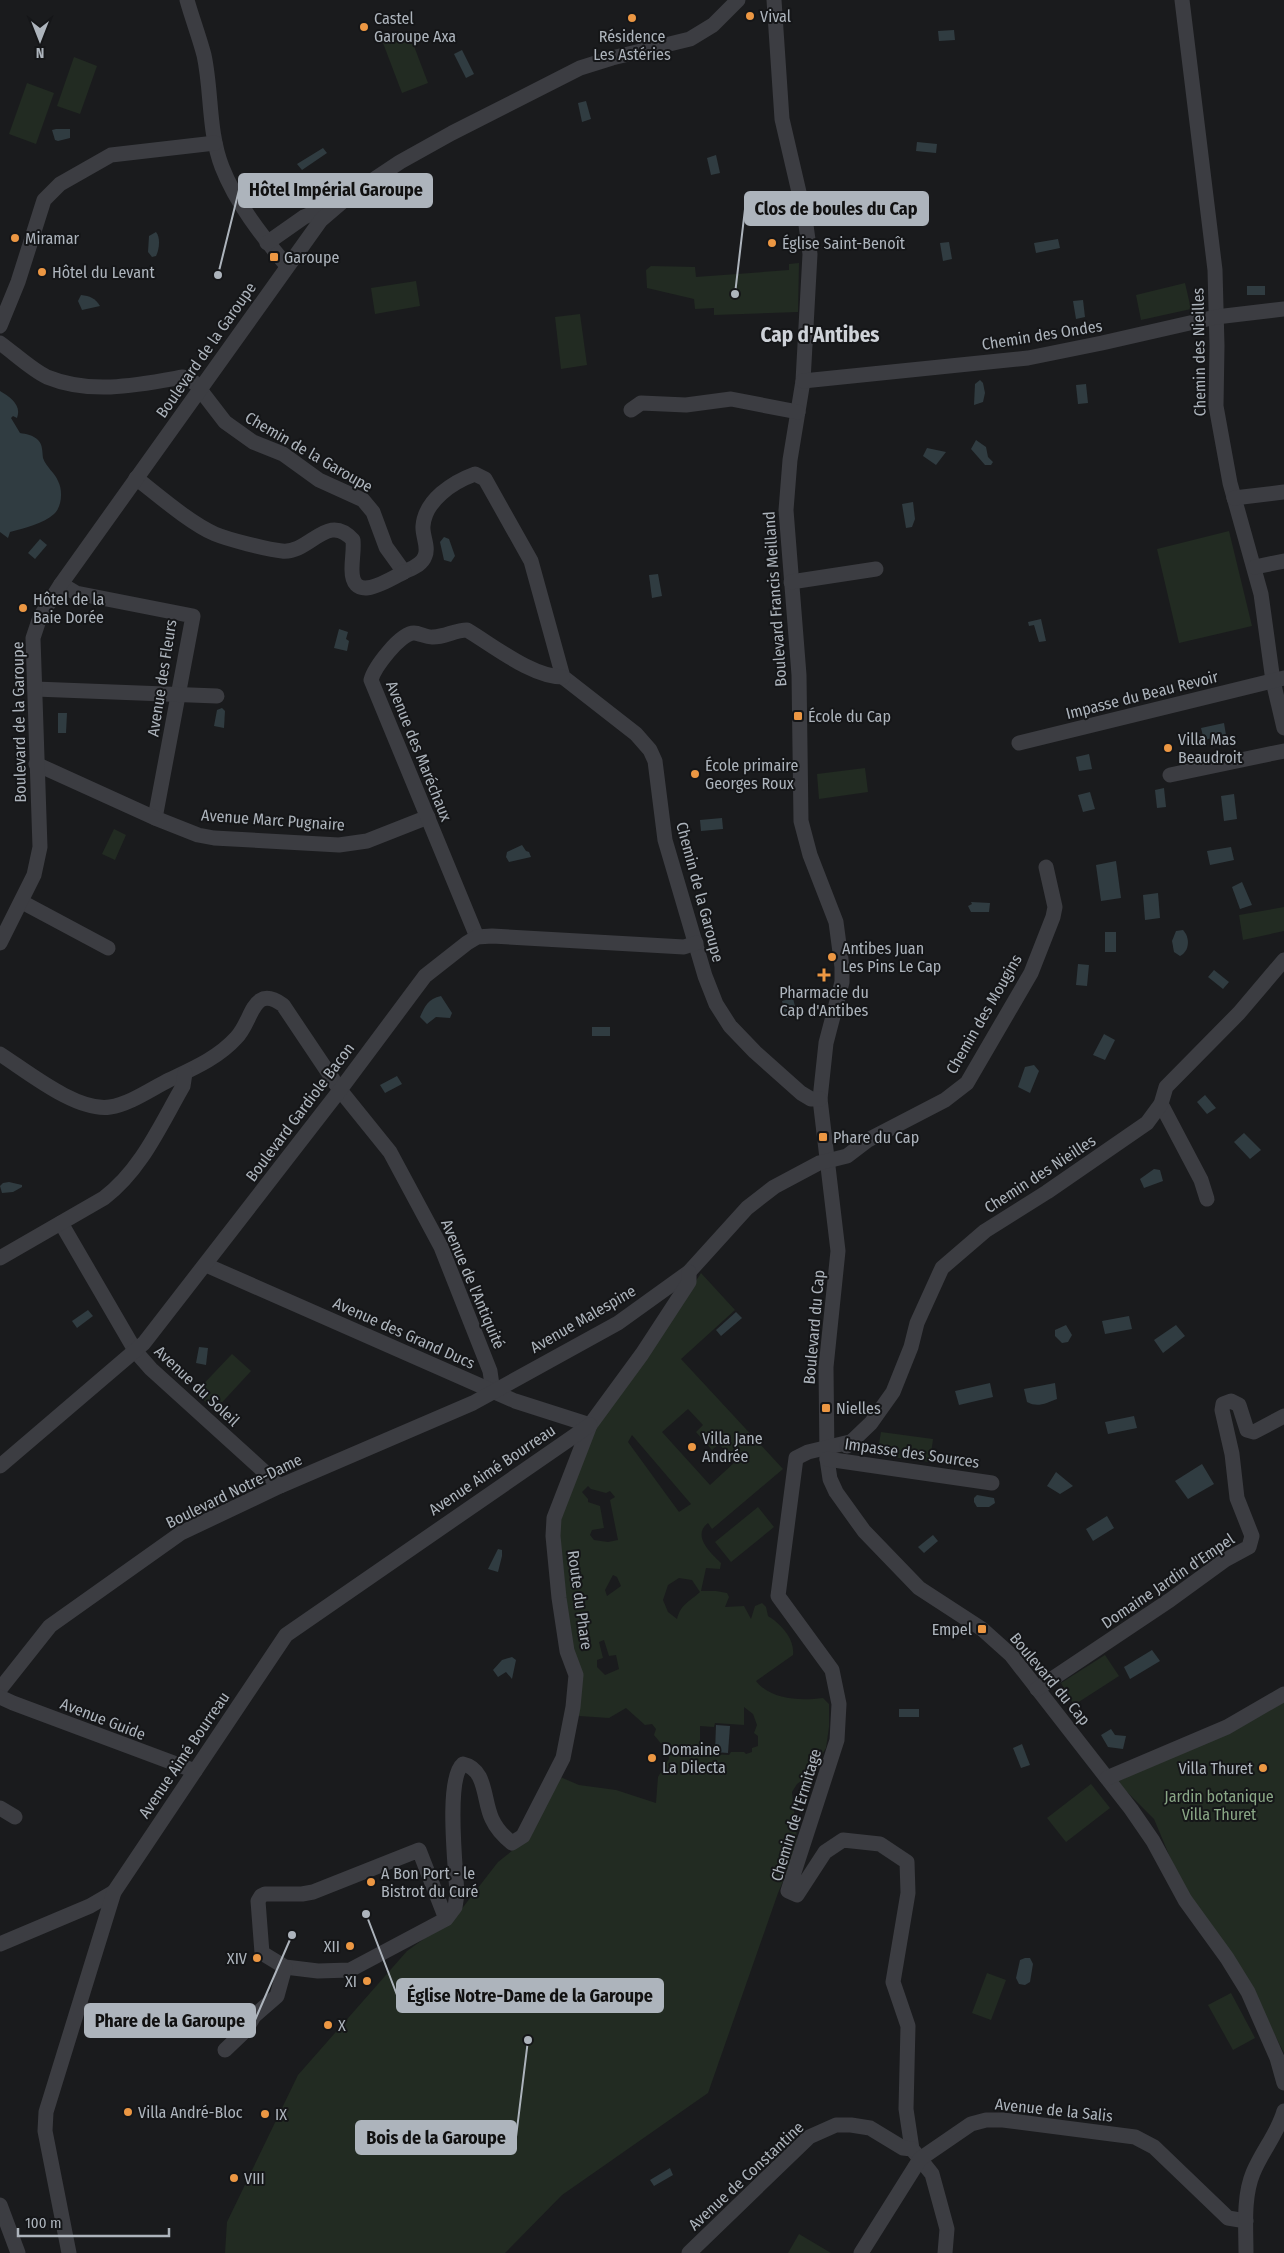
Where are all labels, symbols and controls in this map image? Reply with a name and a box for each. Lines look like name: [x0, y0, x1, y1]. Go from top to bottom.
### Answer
place label: Vival: [760, 7, 791, 26]
place label: Castel Garoupe Axa: [374, 9, 456, 46]
marker: Vival: [744, 10, 756, 22]
marker: Résidence Les Astéries: [626, 12, 638, 24]
north arrow: [15, 15, 65, 65]
marker: Castel Garoupe Axa: [358, 21, 370, 33]
place label: Résidence Les Astéries: [593, 27, 671, 64]
text: N: [36, 44, 44, 61]
callout: Hôtel Impérial Garoupe: [239, 174, 432, 207]
text: Hôtel Impérial Garoupe: [249, 179, 423, 201]
callout: Clos de boules du Cap: [745, 192, 928, 225]
text: Clos de boules du Cap: [754, 198, 918, 220]
place label: Miramar: [25, 229, 79, 248]
marker: Miramar: [9, 232, 21, 244]
place label: Église Saint-Benoît: [782, 234, 906, 253]
marker: Église Saint-Benoît: [766, 237, 778, 249]
place label: Garoupe: [284, 248, 339, 267]
marker: Garoupe: [268, 251, 280, 263]
place label: Hôtel du Levant: [52, 263, 155, 282]
marker: Hôtel du Levant: [36, 266, 48, 278]
street label: Boulevard de la Garoupe: [152, 279, 260, 421]
street label: Chemin des Nieilles: [1188, 287, 1210, 417]
street label: Chemin des Ondes: [980, 316, 1104, 354]
district label: Cap d'Antibes: [760, 322, 880, 348]
street label: Chemin de la Garoupe: [242, 408, 376, 496]
street label: Boulevard Francis Meilland: [759, 511, 791, 687]
place label: Hôtel de la Baie Dorée: [33, 590, 104, 627]
marker: Hôtel de la Baie Dorée: [17, 602, 29, 614]
street label: Avenue des Fleurs: [143, 618, 181, 738]
street label: Boulevard de la Garoupe: [8, 641, 30, 803]
street label: Impasse du Beau Revoir: [1064, 667, 1221, 723]
street label: Avenue des Maréchaux: [382, 678, 456, 824]
place label: École du Cap: [808, 707, 891, 726]
marker: École du Cap: [792, 710, 804, 722]
place label: Villa Mas Beaudroit: [1178, 730, 1243, 767]
marker: Villa Mas Beaudroit: [1162, 742, 1174, 754]
place label: École primaire Georges Roux: [705, 756, 798, 793]
marker: École primaire Georges Roux: [689, 768, 701, 780]
street label: Avenue Marc Pugnaire: [200, 805, 346, 835]
street label: Chemin de la Garoupe: [672, 820, 728, 964]
place label: Antibes Juan Les Pins Le Cap: [842, 939, 941, 976]
marker: Antibes Juan Les Pins Le Cap: [826, 951, 838, 963]
street label: Chemin des Mougins: [942, 951, 1026, 1077]
marker: Pharmacie du Cap d'Antibes: [818, 969, 830, 981]
place label: Pharmacie du Cap d'Antibes: [779, 983, 869, 1020]
street label: Boulevard Gardiole Bacon: [242, 1039, 358, 1185]
place label: Phare du Cap: [833, 1128, 919, 1147]
marker: Phare du Cap: [817, 1131, 829, 1143]
street label: Chemin des Nieilles: [981, 1131, 1099, 1217]
street label: Avenue de l'Antiquité: [437, 1216, 509, 1352]
street label: Boulevard du Cap: [800, 1269, 828, 1385]
street label: Avenue Malespine: [527, 1281, 639, 1357]
street label: Avenue des Grand Ducs: [330, 1293, 478, 1373]
street label: Avenue du Soleil: [151, 1342, 243, 1430]
place label: Nielles: [836, 1399, 881, 1418]
marker: Nielles: [820, 1402, 832, 1414]
street label: Avenue Aimé Bourreau: [425, 1421, 559, 1519]
place label: Villa Jane Andrée: [702, 1429, 763, 1466]
street label: Impasse des Sources: [843, 1434, 981, 1472]
marker: Villa Jane Andrée: [686, 1441, 698, 1453]
street label: Boulevard Notre-Dame: [163, 1450, 305, 1532]
street label: Domaine Jardin d'Empel: [1098, 1529, 1238, 1633]
street label: Route du Phare: [564, 1549, 596, 1651]
place label: Empel: [932, 1620, 972, 1639]
marker: Empel: [976, 1623, 988, 1635]
street label: Boulevard du Cap: [1006, 1629, 1094, 1729]
street label: Avenue Aimé Bourreau: [135, 1688, 233, 1822]
street label: Avenue Guide: [58, 1694, 148, 1744]
place label: Domaine La Dilecta: [662, 1740, 726, 1777]
street label: Chemin de l'Ermitage: [767, 1746, 825, 1884]
marker: Domaine La Dilecta: [646, 1752, 658, 1764]
place label: Villa Thuret: [1178, 1759, 1254, 1778]
marker: Villa Thuret: [1257, 1762, 1269, 1774]
park label: Jardin botanique Villa Thuret: [1164, 1787, 1274, 1824]
place label: A Bon Port - le Bistrot du Curé: [381, 1864, 478, 1901]
marker: A Bon Port - le Bistrot du Curé: [365, 1876, 377, 1888]
place label: XII: [324, 1937, 340, 1956]
marker: XII: [344, 1940, 356, 1952]
place label: XIV: [227, 1949, 248, 1968]
marker: XIV: [251, 1952, 263, 1964]
place label: XI: [345, 1972, 357, 1991]
marker: XI: [361, 1975, 373, 1987]
callout: Église Notre-Dame de la Garoupe: [397, 1979, 663, 2012]
text: Église Notre-Dame de la Garoupe: [407, 1984, 653, 2007]
callout: Phare de la Garoupe: [85, 2004, 255, 2037]
text: Phare de la Garoupe: [95, 2010, 245, 2032]
place label: X: [338, 2016, 346, 2035]
marker: X: [322, 2019, 334, 2031]
street label: Avenue de la Salis: [994, 2094, 1114, 2126]
place label: Villa André-Bloc: [138, 2103, 243, 2122]
place label: IX: [275, 2105, 287, 2124]
marker: Villa André-Bloc: [122, 2106, 134, 2118]
marker: IX: [259, 2108, 271, 2120]
street label: Avenue de Constantine: [684, 2118, 808, 2234]
callout: Bois de la Garoupe: [356, 2121, 516, 2154]
text: Bois de la Garoupe: [366, 2127, 506, 2149]
place label: VIII: [244, 2169, 265, 2188]
marker: VIII: [228, 2172, 240, 2184]
scale bar: [18, 2206, 169, 2238]
text: 100 m: [25, 2214, 62, 2232]

